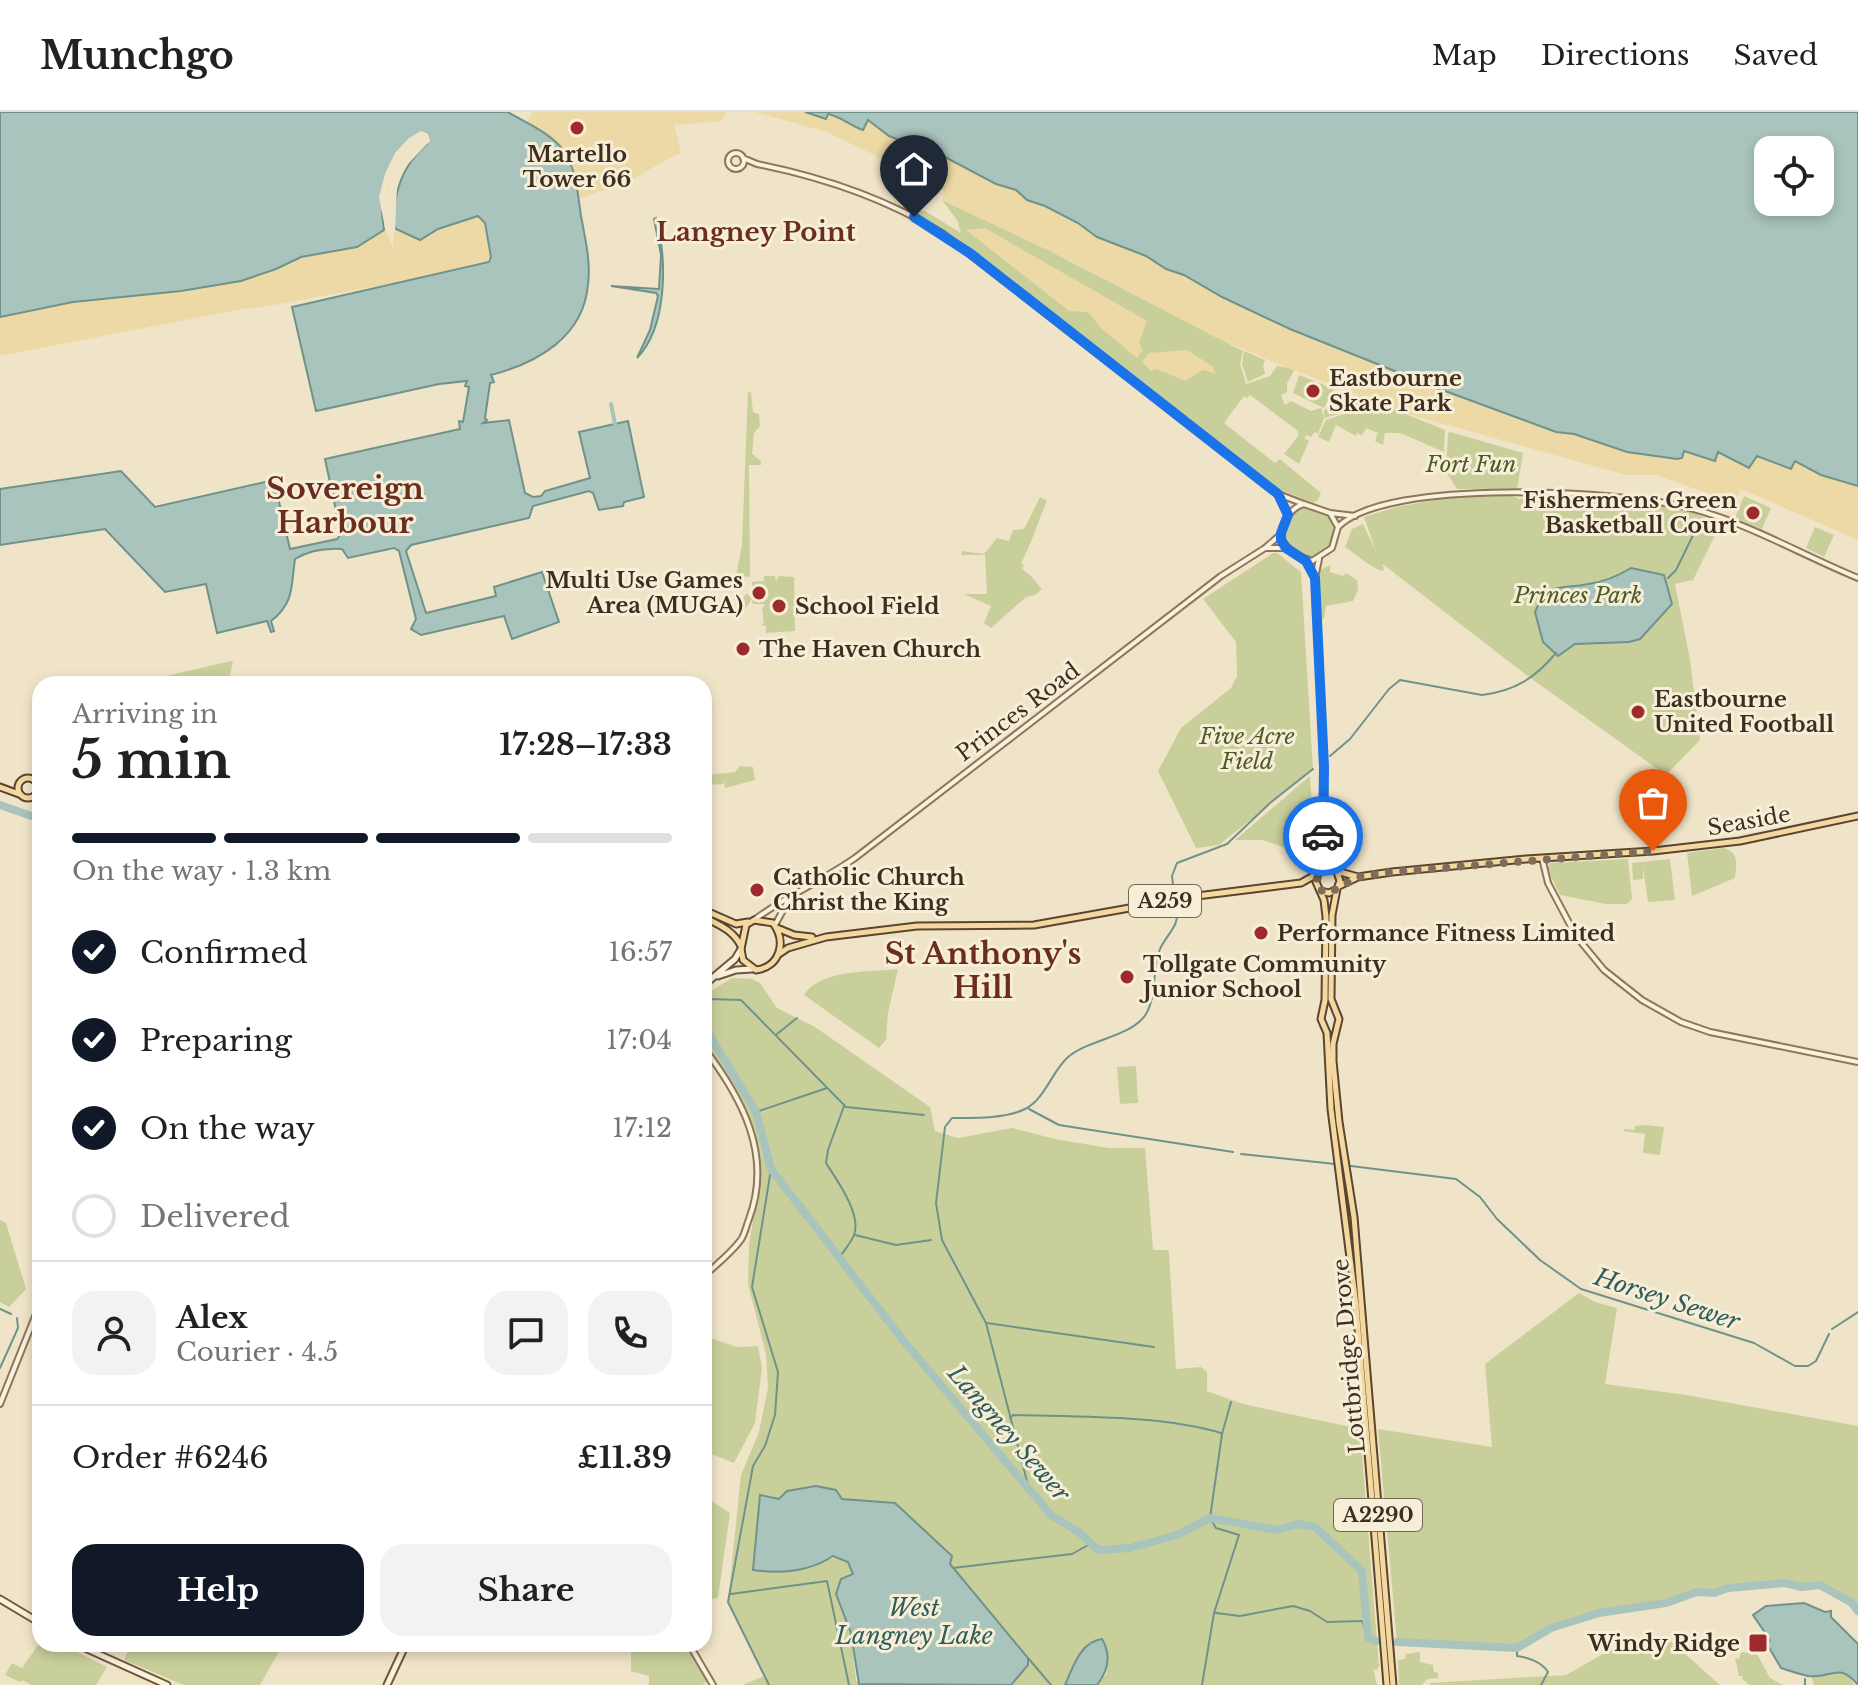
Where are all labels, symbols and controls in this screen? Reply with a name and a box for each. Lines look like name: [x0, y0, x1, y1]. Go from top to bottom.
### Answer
text: Munchgo: [40, 32, 234, 79]
text: Map: [1432, 38, 1497, 73]
text: Directions: [1541, 38, 1690, 73]
text: Saved: [1734, 38, 1818, 73]
marker: Martello Tower 66: [568, 119, 586, 137]
pin: [880, 135, 948, 217]
map controls: [1754, 136, 1834, 216]
button: locate: [1754, 136, 1834, 216]
place label: Martello Tower 66: [523, 141, 631, 193]
icon: home: [892, 147, 936, 191]
district label: Langney Point: [656, 216, 856, 248]
place label: Eastbourne Skate Park: [1329, 365, 1462, 417]
marker: Eastbourne Skate Park: [1304, 382, 1322, 400]
park label: Fort Fun: [1425, 451, 1517, 478]
district label: Sovereign Harbour: [266, 470, 424, 541]
place label: Fishermens Green Basketball Court: [1523, 487, 1738, 539]
marker: Fishermens Green Basketball Court: [1744, 504, 1762, 522]
place label: Multi Use Games Area (MUGA): [546, 567, 743, 619]
park label: Princes Park: [1513, 582, 1642, 609]
marker: Multi Use Games Area (MUGA): [750, 584, 768, 602]
place label: School Field: [795, 593, 939, 620]
marker: School Field: [770, 597, 788, 615]
place label: The Haven Church: [759, 636, 981, 663]
marker: The Haven Church: [734, 640, 752, 658]
street label: Princes Road: [951, 657, 1085, 767]
place label: Eastbourne United Football: [1654, 686, 1834, 738]
text: Arriving in: [72, 698, 218, 730]
marker: Eastbourne United Football: [1629, 703, 1647, 721]
park label: Five Acre Field: [1199, 723, 1294, 775]
text: 17:28–17:33: [499, 726, 672, 763]
text: 5 min: [72, 728, 231, 792]
pin: [1619, 769, 1687, 851]
icon: bag: [1631, 781, 1675, 825]
courier: [1283, 796, 1363, 876]
street label: Seaside: [1705, 800, 1793, 842]
icon: car: [1301, 814, 1345, 858]
text: On the way · 1.3 km: [72, 855, 331, 887]
place label: Catholic Church Christ the King: [773, 864, 965, 916]
marker: Catholic Church Christ the King: [748, 881, 766, 899]
road number: A259: [1129, 885, 1201, 917]
place label: Performance Fitness Limited: [1277, 920, 1615, 947]
marker: Performance Fitness Limited: [1252, 924, 1270, 942]
icon: check: [72, 930, 116, 974]
text: Confirmed: [140, 934, 308, 971]
district label: St Anthony's Hill: [884, 935, 1082, 1006]
text: 16:57: [608, 936, 672, 968]
place label: Tollgate Community Junior School: [1139, 951, 1387, 1003]
marker: Tollgate Community Junior School: [1118, 968, 1136, 986]
icon: check: [72, 1018, 116, 1062]
text: Preparing: [140, 1022, 292, 1059]
text: 17:04: [606, 1024, 672, 1056]
icon: check: [72, 1106, 116, 1150]
text: On the way: [140, 1110, 315, 1147]
text: 17:12: [612, 1112, 672, 1144]
text: Delivered: [140, 1198, 290, 1235]
street label: Lottbridge Drove: [1327, 1257, 1371, 1455]
water label: Horsey Sewer: [1590, 1262, 1744, 1336]
button: person: [72, 1291, 156, 1375]
button: chat: [484, 1291, 568, 1375]
button: phone: [588, 1291, 672, 1375]
text: Alex: [176, 1299, 248, 1336]
text: Courier · 4.5: [176, 1336, 338, 1368]
water label: Langney Sewer: [941, 1358, 1077, 1508]
text: Order #6246: [72, 1439, 269, 1476]
text: £11.39: [577, 1439, 672, 1476]
road number: A2290: [1334, 1499, 1422, 1531]
button: Help: [72, 1544, 364, 1636]
button: Share: [380, 1544, 672, 1636]
water label: West Langney Lake: [834, 1593, 993, 1650]
place label: Windy Ridge: [1587, 1630, 1740, 1657]
marker: Windy Ridge: [1747, 1632, 1769, 1654]

